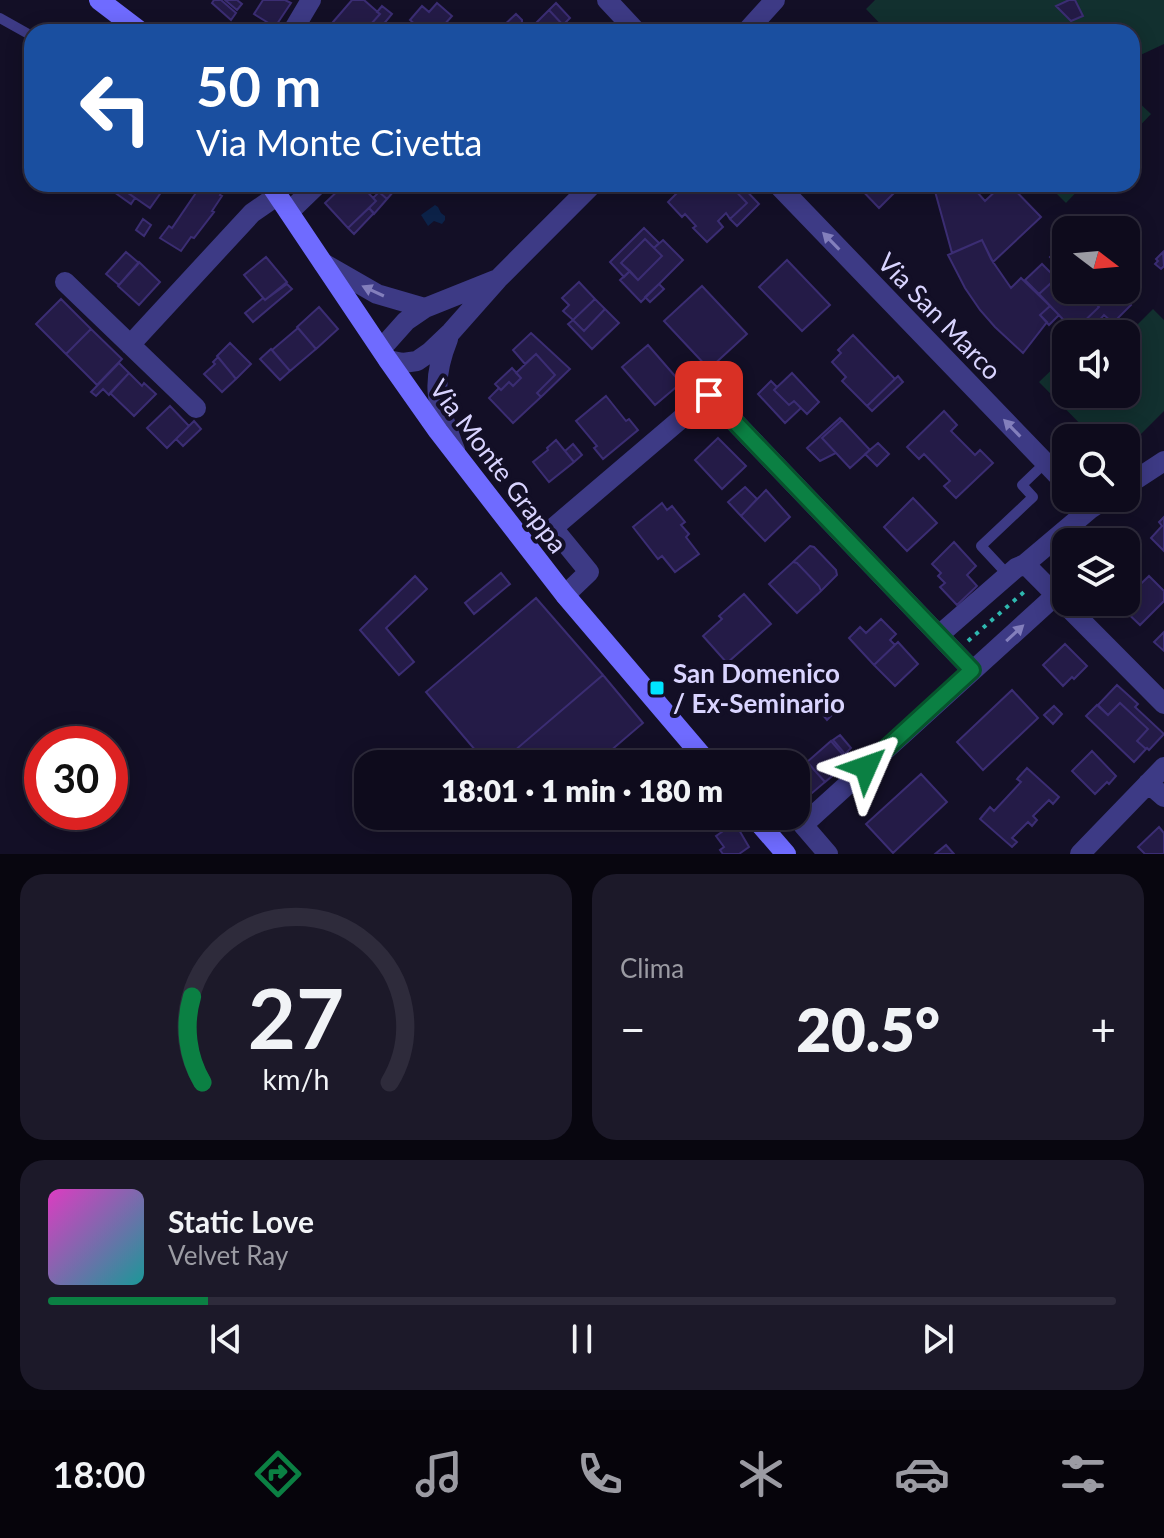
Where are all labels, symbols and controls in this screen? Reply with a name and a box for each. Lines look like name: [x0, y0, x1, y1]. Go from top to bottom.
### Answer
text: 50 m: [196, 52, 321, 119]
icon: left: [64, 56, 168, 160]
text: Via Monte Civetta: [196, 120, 482, 164]
north arrow: [1052, 216, 1140, 304]
map controls: [1052, 216, 1140, 616]
one-way arrow: [822, 232, 841, 251]
street label: Via San Marco: [872, 246, 1008, 386]
one-way arrow: [361, 284, 385, 298]
button: sound: [1052, 320, 1140, 408]
pin: [675, 361, 743, 429]
street label: Via Monte Grappa: [423, 373, 575, 559]
icon: arrive: [687, 373, 731, 417]
one-way arrow: [1003, 419, 1022, 438]
button: search: [1052, 424, 1140, 512]
button: layers: [1052, 528, 1140, 616]
one-way arrow: [1005, 625, 1024, 643]
place label: San Domenico / Ex-Seminario: [673, 657, 845, 719]
marker: San Domenico / Ex-Seminario: [648, 679, 666, 697]
position arrow: [824, 725, 908, 809]
speed limit sign: 30: [24, 726, 128, 830]
text: 18:01 · 1 min · 180 m: [441, 772, 723, 808]
text: Clima: [620, 952, 684, 984]
text: 27: [248, 967, 344, 1067]
text: 20.5°: [796, 993, 940, 1065]
text: −: [620, 1003, 646, 1055]
text: +: [1090, 1003, 1116, 1055]
text: km/h: [263, 1062, 329, 1096]
text: Static Love: [168, 1203, 314, 1239]
text: Velvet Ray: [168, 1239, 288, 1271]
icon: previous: [204, 1317, 248, 1361]
icon: pause: [560, 1317, 604, 1361]
icon: next: [916, 1317, 960, 1361]
icon: directions: [250, 1446, 306, 1502]
icon: music: [411, 1446, 467, 1502]
icon: phone: [572, 1446, 628, 1502]
icon: climate: [733, 1446, 789, 1502]
icon: car: [894, 1446, 950, 1502]
icon: filters: [1055, 1446, 1111, 1502]
text: 18:00: [53, 1452, 145, 1496]

